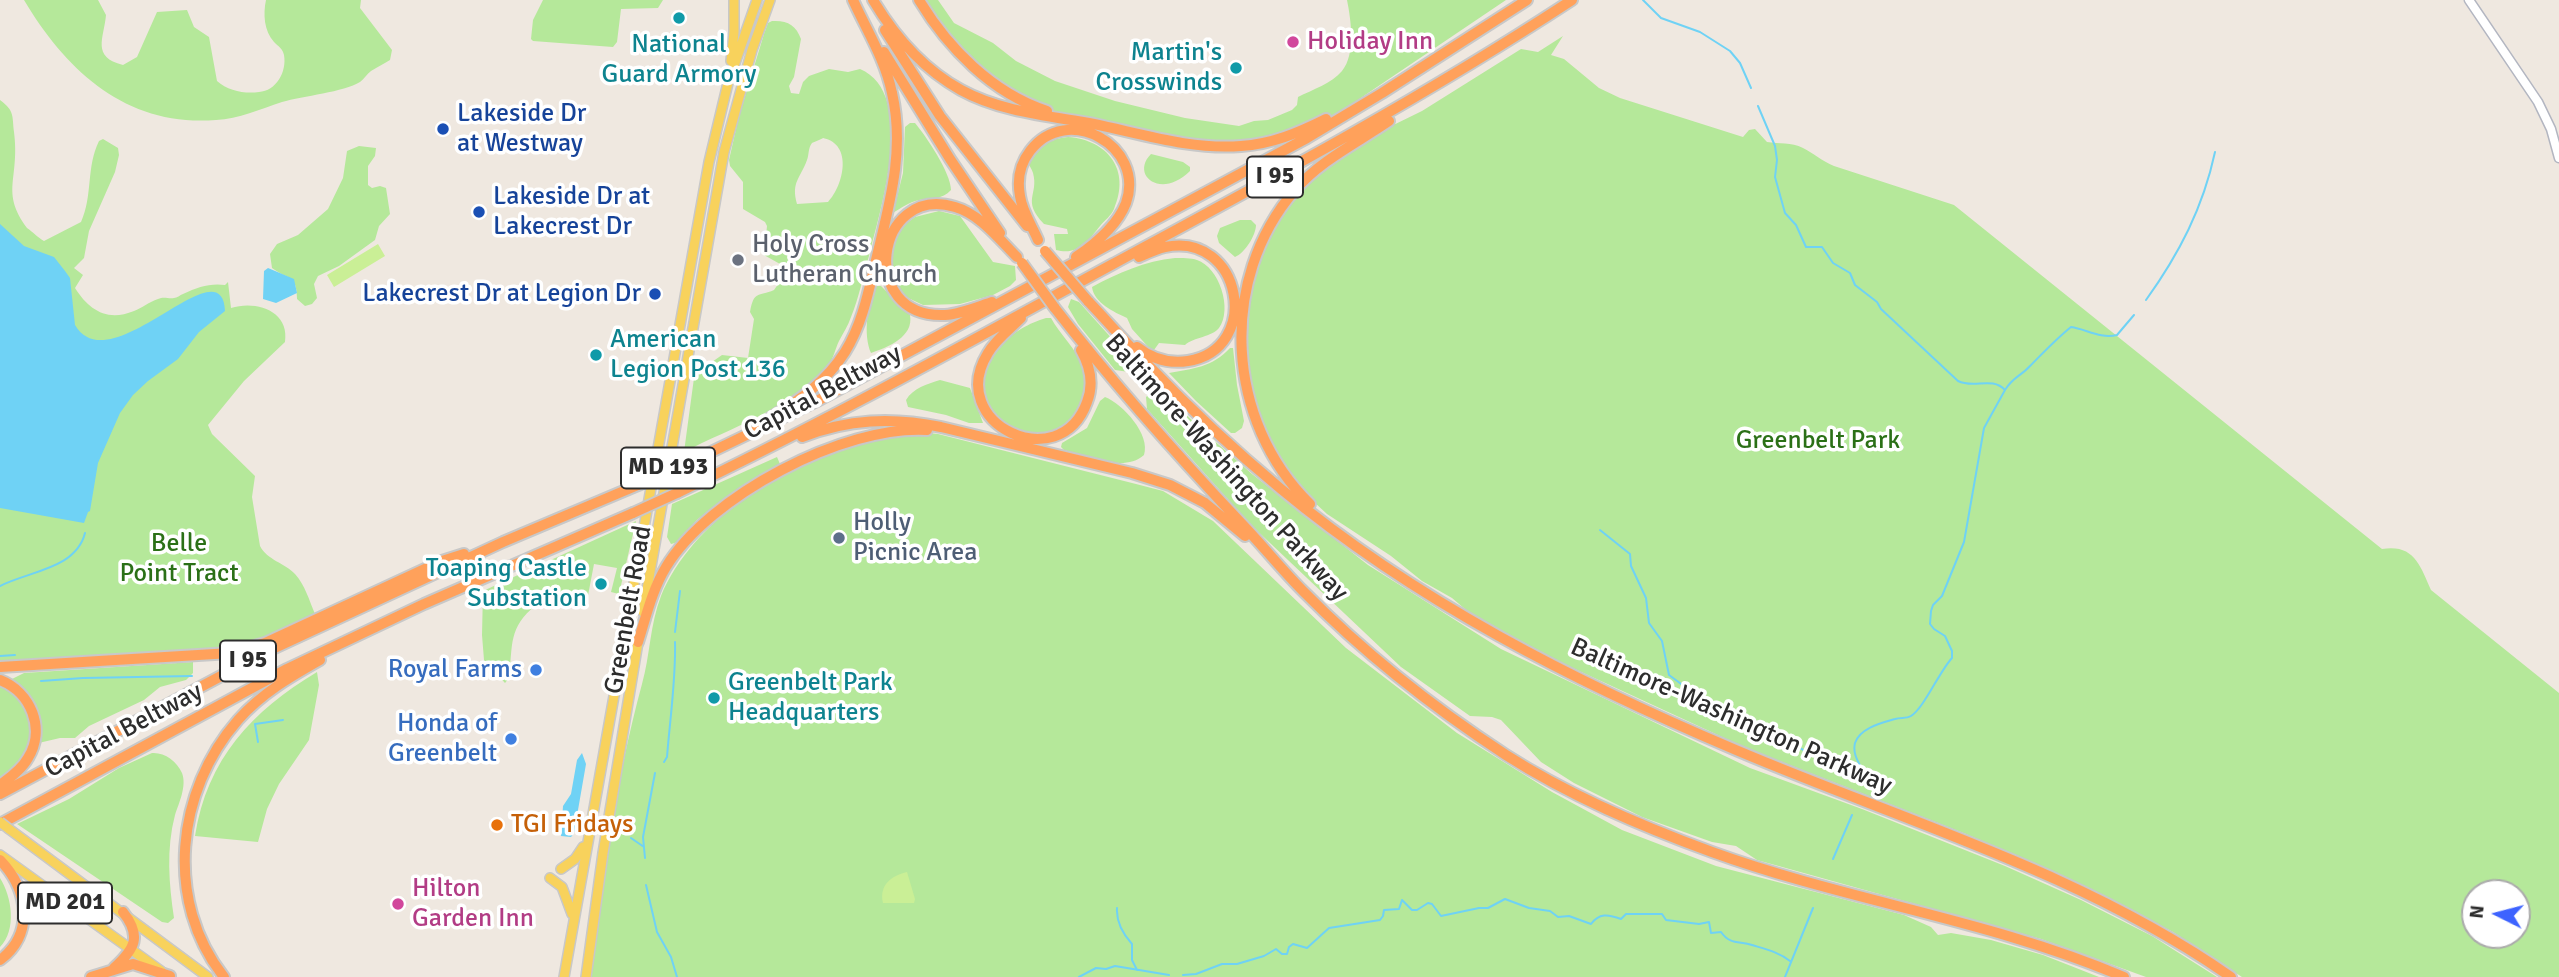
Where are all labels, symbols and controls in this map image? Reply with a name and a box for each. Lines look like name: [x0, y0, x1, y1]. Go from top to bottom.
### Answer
marker: National Guard Armory: [671, 10, 687, 26]
place label: Holiday Inn: [1307, 26, 1433, 58]
place label: National Guard Armory: [601, 29, 757, 90]
marker: Holiday Inn: [1285, 34, 1301, 50]
place label: Martin's Crosswinds: [1095, 37, 1222, 98]
marker: Martin's Crosswinds: [1228, 60, 1244, 76]
place label: Lakeside Dr at Westway: [457, 98, 586, 160]
marker: Lakeside Dr at Westway: [435, 121, 451, 137]
road number: I 95: [1247, 156, 1303, 197]
place label: Lakeside Dr at Lakecrest Dr: [493, 181, 650, 242]
marker: Lakeside Dr at Lakecrest Dr: [471, 204, 487, 220]
place label: Holy Cross Lutheran Church: [752, 229, 937, 290]
marker: Holy Cross Lutheran Church: [730, 252, 746, 268]
place label: Lakecrest Dr at Legion Dr: [362, 278, 641, 310]
marker: Lakecrest Dr at Legion Dr: [647, 286, 663, 302]
place label: American Legion Post 136: [610, 324, 786, 386]
street label: Baltimore-Washington Parkway: [1098, 328, 1354, 608]
street label: Capital Beltway: [739, 338, 907, 448]
marker: American Legion Post 136: [588, 347, 604, 363]
park label: Greenbelt Park: [1736, 425, 1900, 457]
road number: MD 193: [621, 448, 715, 489]
place label: Holly Picnic Area: [853, 507, 977, 568]
street label: Greenbelt Road: [599, 523, 659, 697]
park label: Belle Point Tract: [120, 528, 238, 590]
marker: Holly Picnic Area: [831, 530, 847, 546]
place label: Toaping Castle Substation: [426, 553, 587, 614]
marker: Toaping Castle Substation: [593, 576, 609, 592]
street label: Baltimore-Washington Parkway: [1565, 632, 1897, 802]
road number: I 95: [220, 640, 276, 682]
place label: Royal Farms: [388, 654, 522, 686]
marker: Royal Farms: [528, 662, 544, 678]
place label: Greenbelt Park Headquarters: [728, 667, 893, 728]
street label: Capital Beltway: [40, 676, 208, 786]
marker: Greenbelt Park Headquarters: [706, 690, 722, 706]
place label: Honda of Greenbelt: [388, 708, 497, 770]
marker: Honda of Greenbelt: [503, 731, 519, 747]
place label: TGI Fridays: [511, 809, 633, 841]
marker: TGI Fridays: [489, 817, 505, 833]
place label: Hilton Garden Inn: [412, 873, 534, 934]
north arrow: [2461, 879, 2531, 949]
road number: MD 201: [18, 882, 112, 923]
marker: Hilton Garden Inn: [390, 896, 406, 912]
text: N: [2464, 904, 2490, 920]

